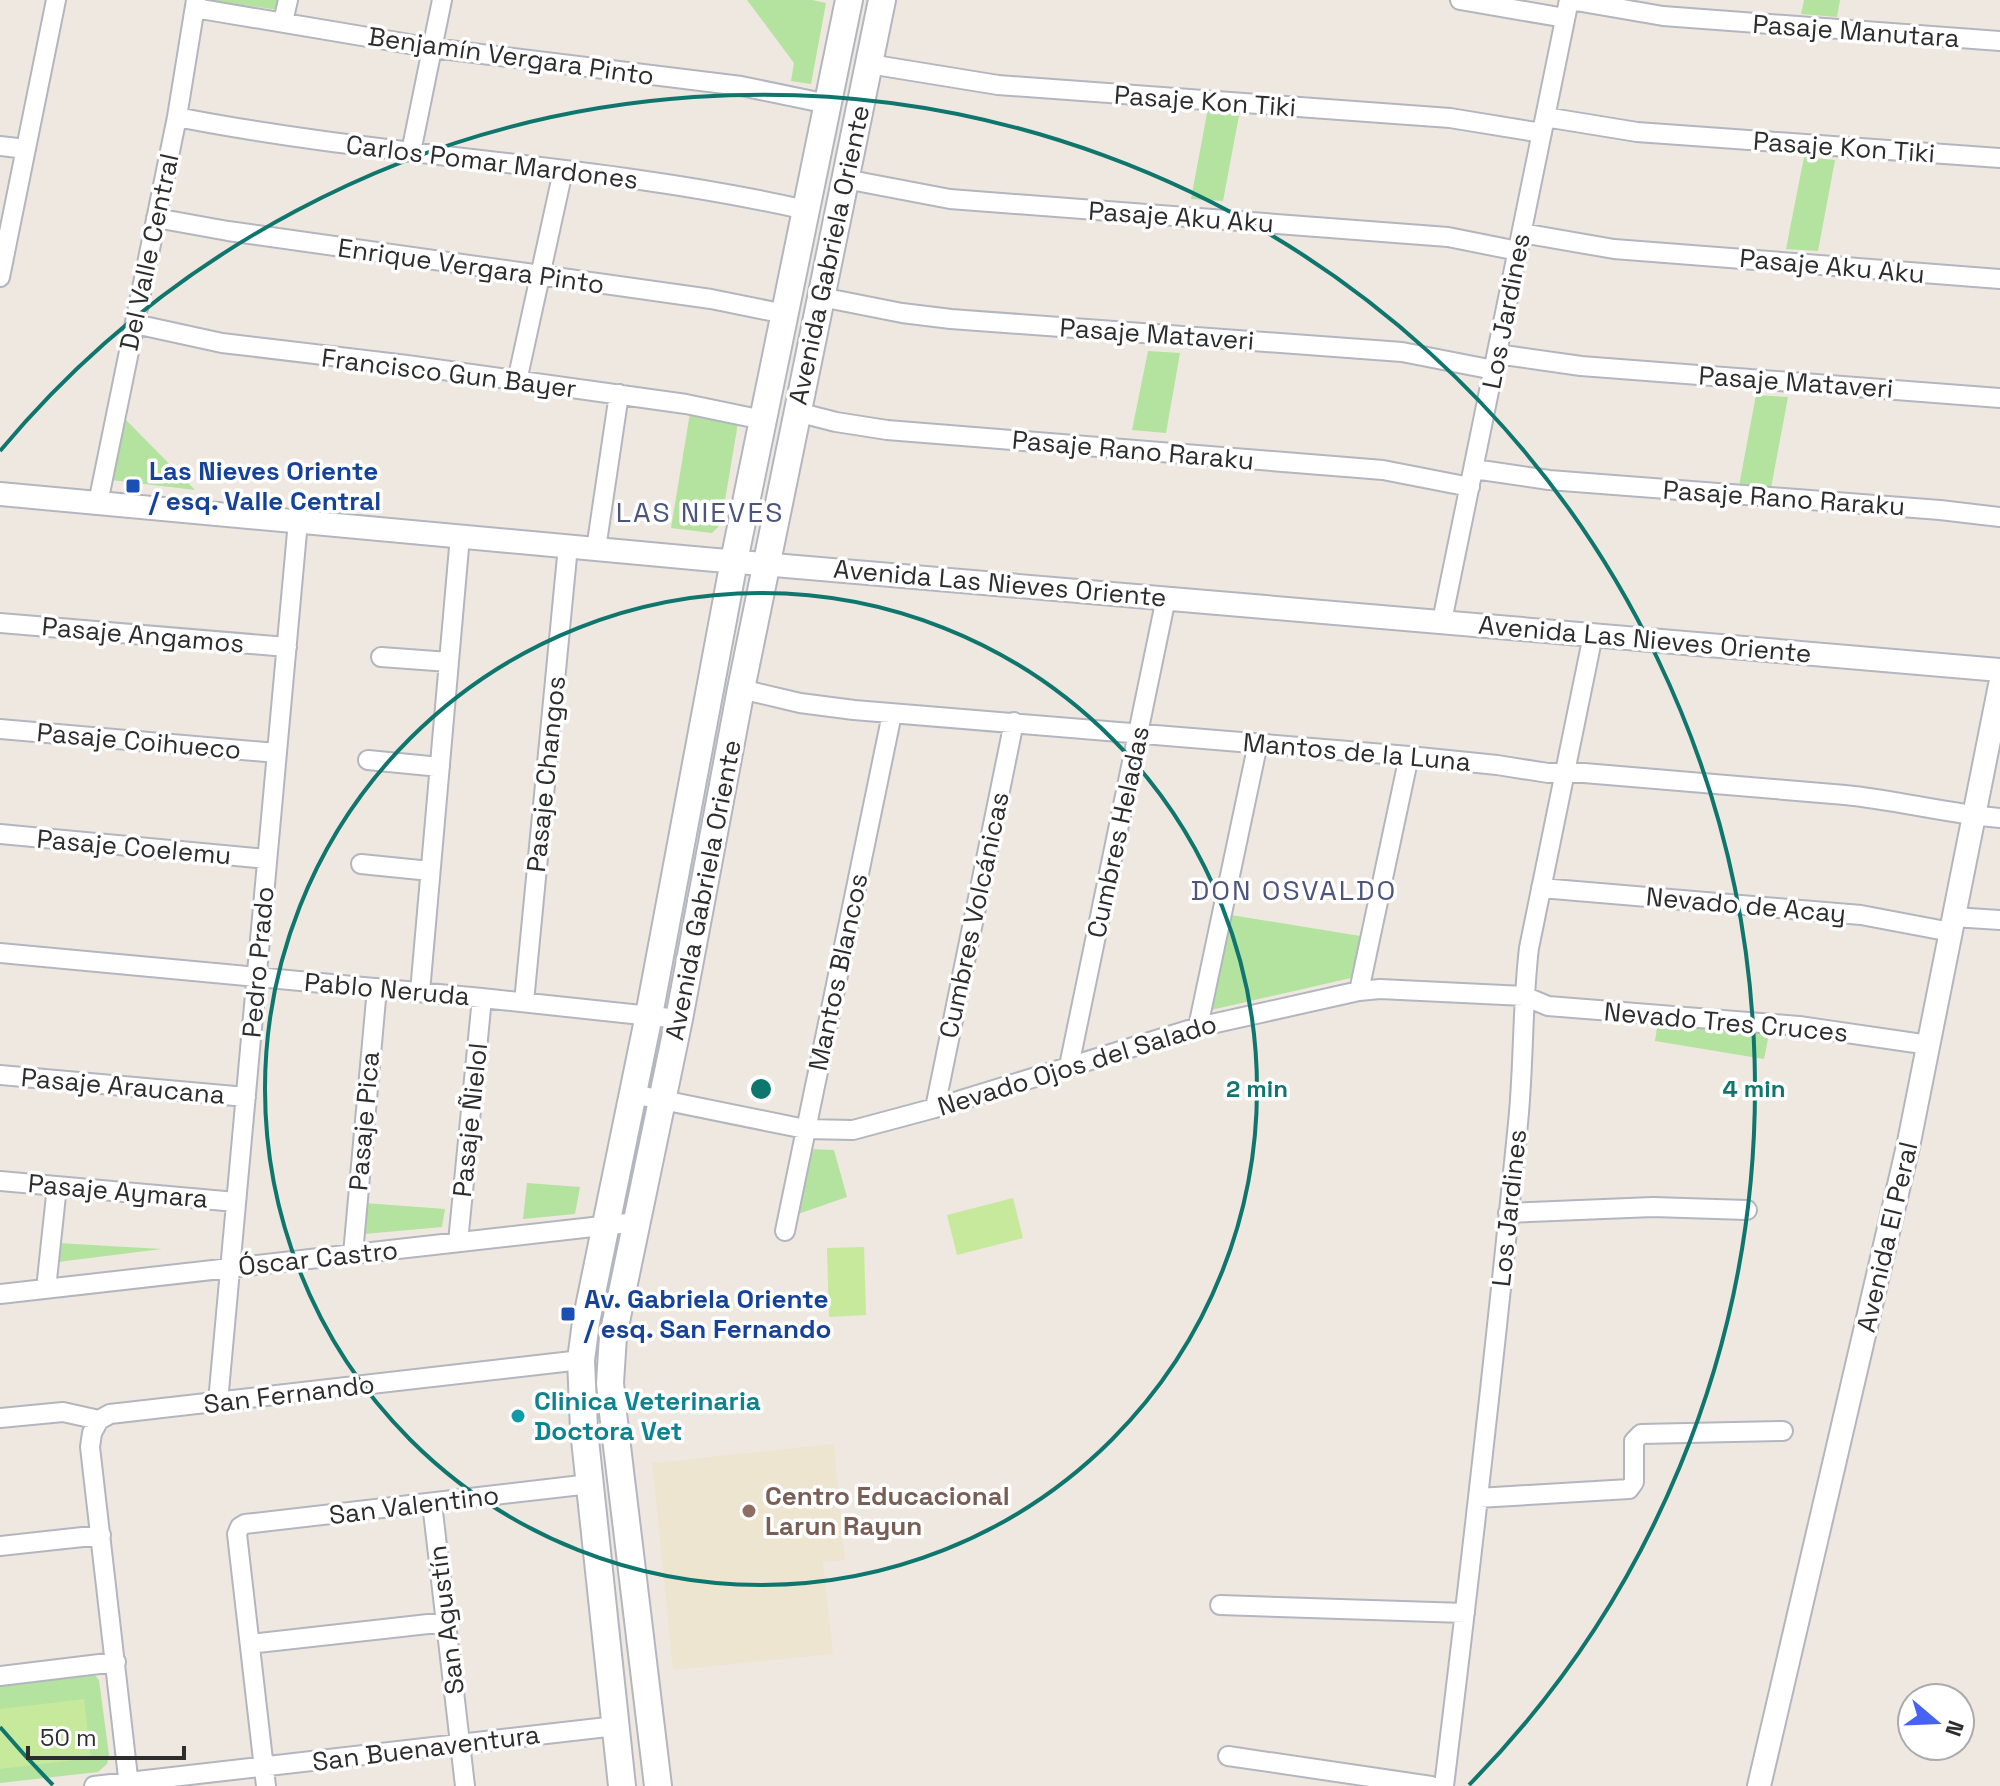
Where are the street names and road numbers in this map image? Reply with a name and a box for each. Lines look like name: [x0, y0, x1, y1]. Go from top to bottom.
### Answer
street label: Pasaje Manutara: [1751, 7, 1961, 55]
street label: Benjamín Vergara Pinto: [366, 19, 656, 93]
street label: Pasaje Kon Tiki: [1113, 78, 1297, 124]
street label: Avenida Gabriela Oriente: [781, 102, 877, 408]
street label: Pasaje Kon Tiki: [1752, 124, 1936, 170]
street label: Carlos Pomar Mardones: [344, 127, 640, 197]
street label: Del Valle Central: [112, 150, 186, 354]
street label: Pasaje Aku Aku: [1087, 194, 1275, 240]
street label: Enrique Vergara Pinto: [336, 230, 606, 302]
street label: Los Jardines: [1474, 230, 1538, 392]
street label: Pasaje Aku Aku: [1738, 241, 1926, 291]
street label: Pasaje Mataveri: [1059, 310, 1255, 358]
street label: Francisco Gun Bayer: [319, 340, 579, 406]
street label: Pasaje Mataveri: [1698, 358, 1894, 406]
street label: Pasaje Rano Raraku: [1011, 422, 1255, 478]
street label: Pasaje Rano Raraku: [1662, 473, 1906, 523]
street label: Avenida Las Nieves Oriente: [832, 552, 1168, 614]
street label: Avenida Las Nieves Oriente: [1477, 608, 1813, 670]
street label: Pasaje Angamos: [40, 609, 246, 661]
street label: Pasaje Changos: [519, 674, 573, 874]
street label: Pasaje Coihueco: [35, 715, 243, 767]
street label: Cumbres Heladas: [1079, 723, 1157, 941]
street label: Mantos de la Luna: [1242, 725, 1472, 779]
street label: Avenida Gabriela Oriente: [657, 737, 749, 1043]
street label: Cumbres Volcánicas: [931, 789, 1017, 1041]
street label: Pasaje Coelemu: [35, 822, 233, 872]
street label: Mantos Blancos: [801, 870, 875, 1074]
street label: Nevado de Acay: [1645, 879, 1847, 931]
street label: Pedro Prado: [234, 885, 282, 1039]
street label: Pablo Neruda: [303, 965, 471, 1013]
street label: Nevado Tres Cruces: [1603, 994, 1849, 1050]
street label: Nevado Ojos del Salado: [933, 1006, 1221, 1124]
street label: Pasaje Ñielol: [445, 1041, 495, 1199]
street label: Pasaje Pica: [341, 1050, 387, 1192]
street label: Pasaje Araucana: [20, 1060, 226, 1112]
street label: Los Jardines: [1484, 1128, 1534, 1288]
street label: Avenida El Peral: [1849, 1138, 1925, 1336]
street label: Pasaje Aymara: [26, 1166, 210, 1216]
street label: Óscar Castro: [236, 1233, 400, 1283]
street label: San Fernando: [201, 1367, 377, 1421]
street label: San Valentino: [327, 1478, 501, 1532]
street label: San Agustín: [420, 1544, 472, 1696]
street label: San Buenaventura: [310, 1717, 542, 1779]

